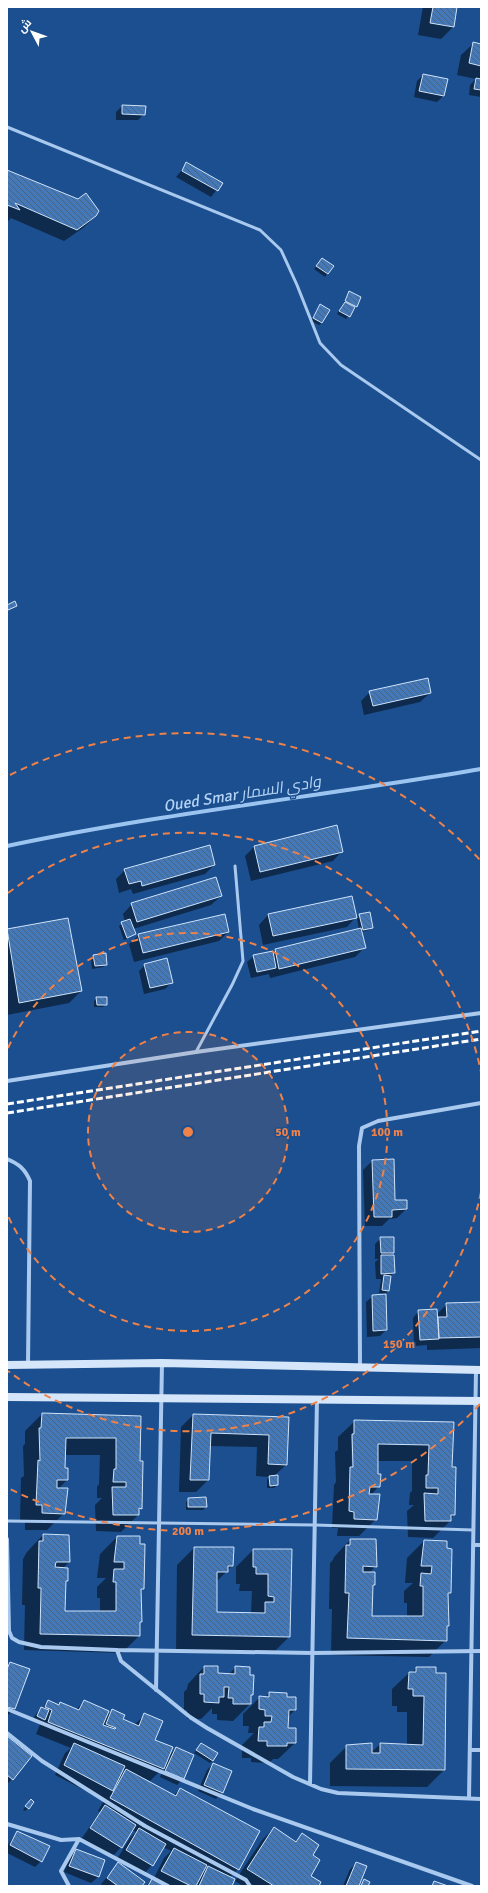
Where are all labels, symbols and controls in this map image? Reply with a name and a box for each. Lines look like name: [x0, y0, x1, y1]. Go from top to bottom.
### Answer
north arrow: [12, 12, 52, 52]
text: ش: [15, 16, 34, 35]
water label: Oued Smar وادي السمار: [162, 771, 324, 818]
centre of rings: [181, 1125, 195, 1139]
text: 50 m: [275, 1125, 301, 1140]
text: 100 m: [371, 1125, 403, 1140]
text: 150 m: [383, 1337, 415, 1352]
text: 200 m: [172, 1524, 204, 1539]

